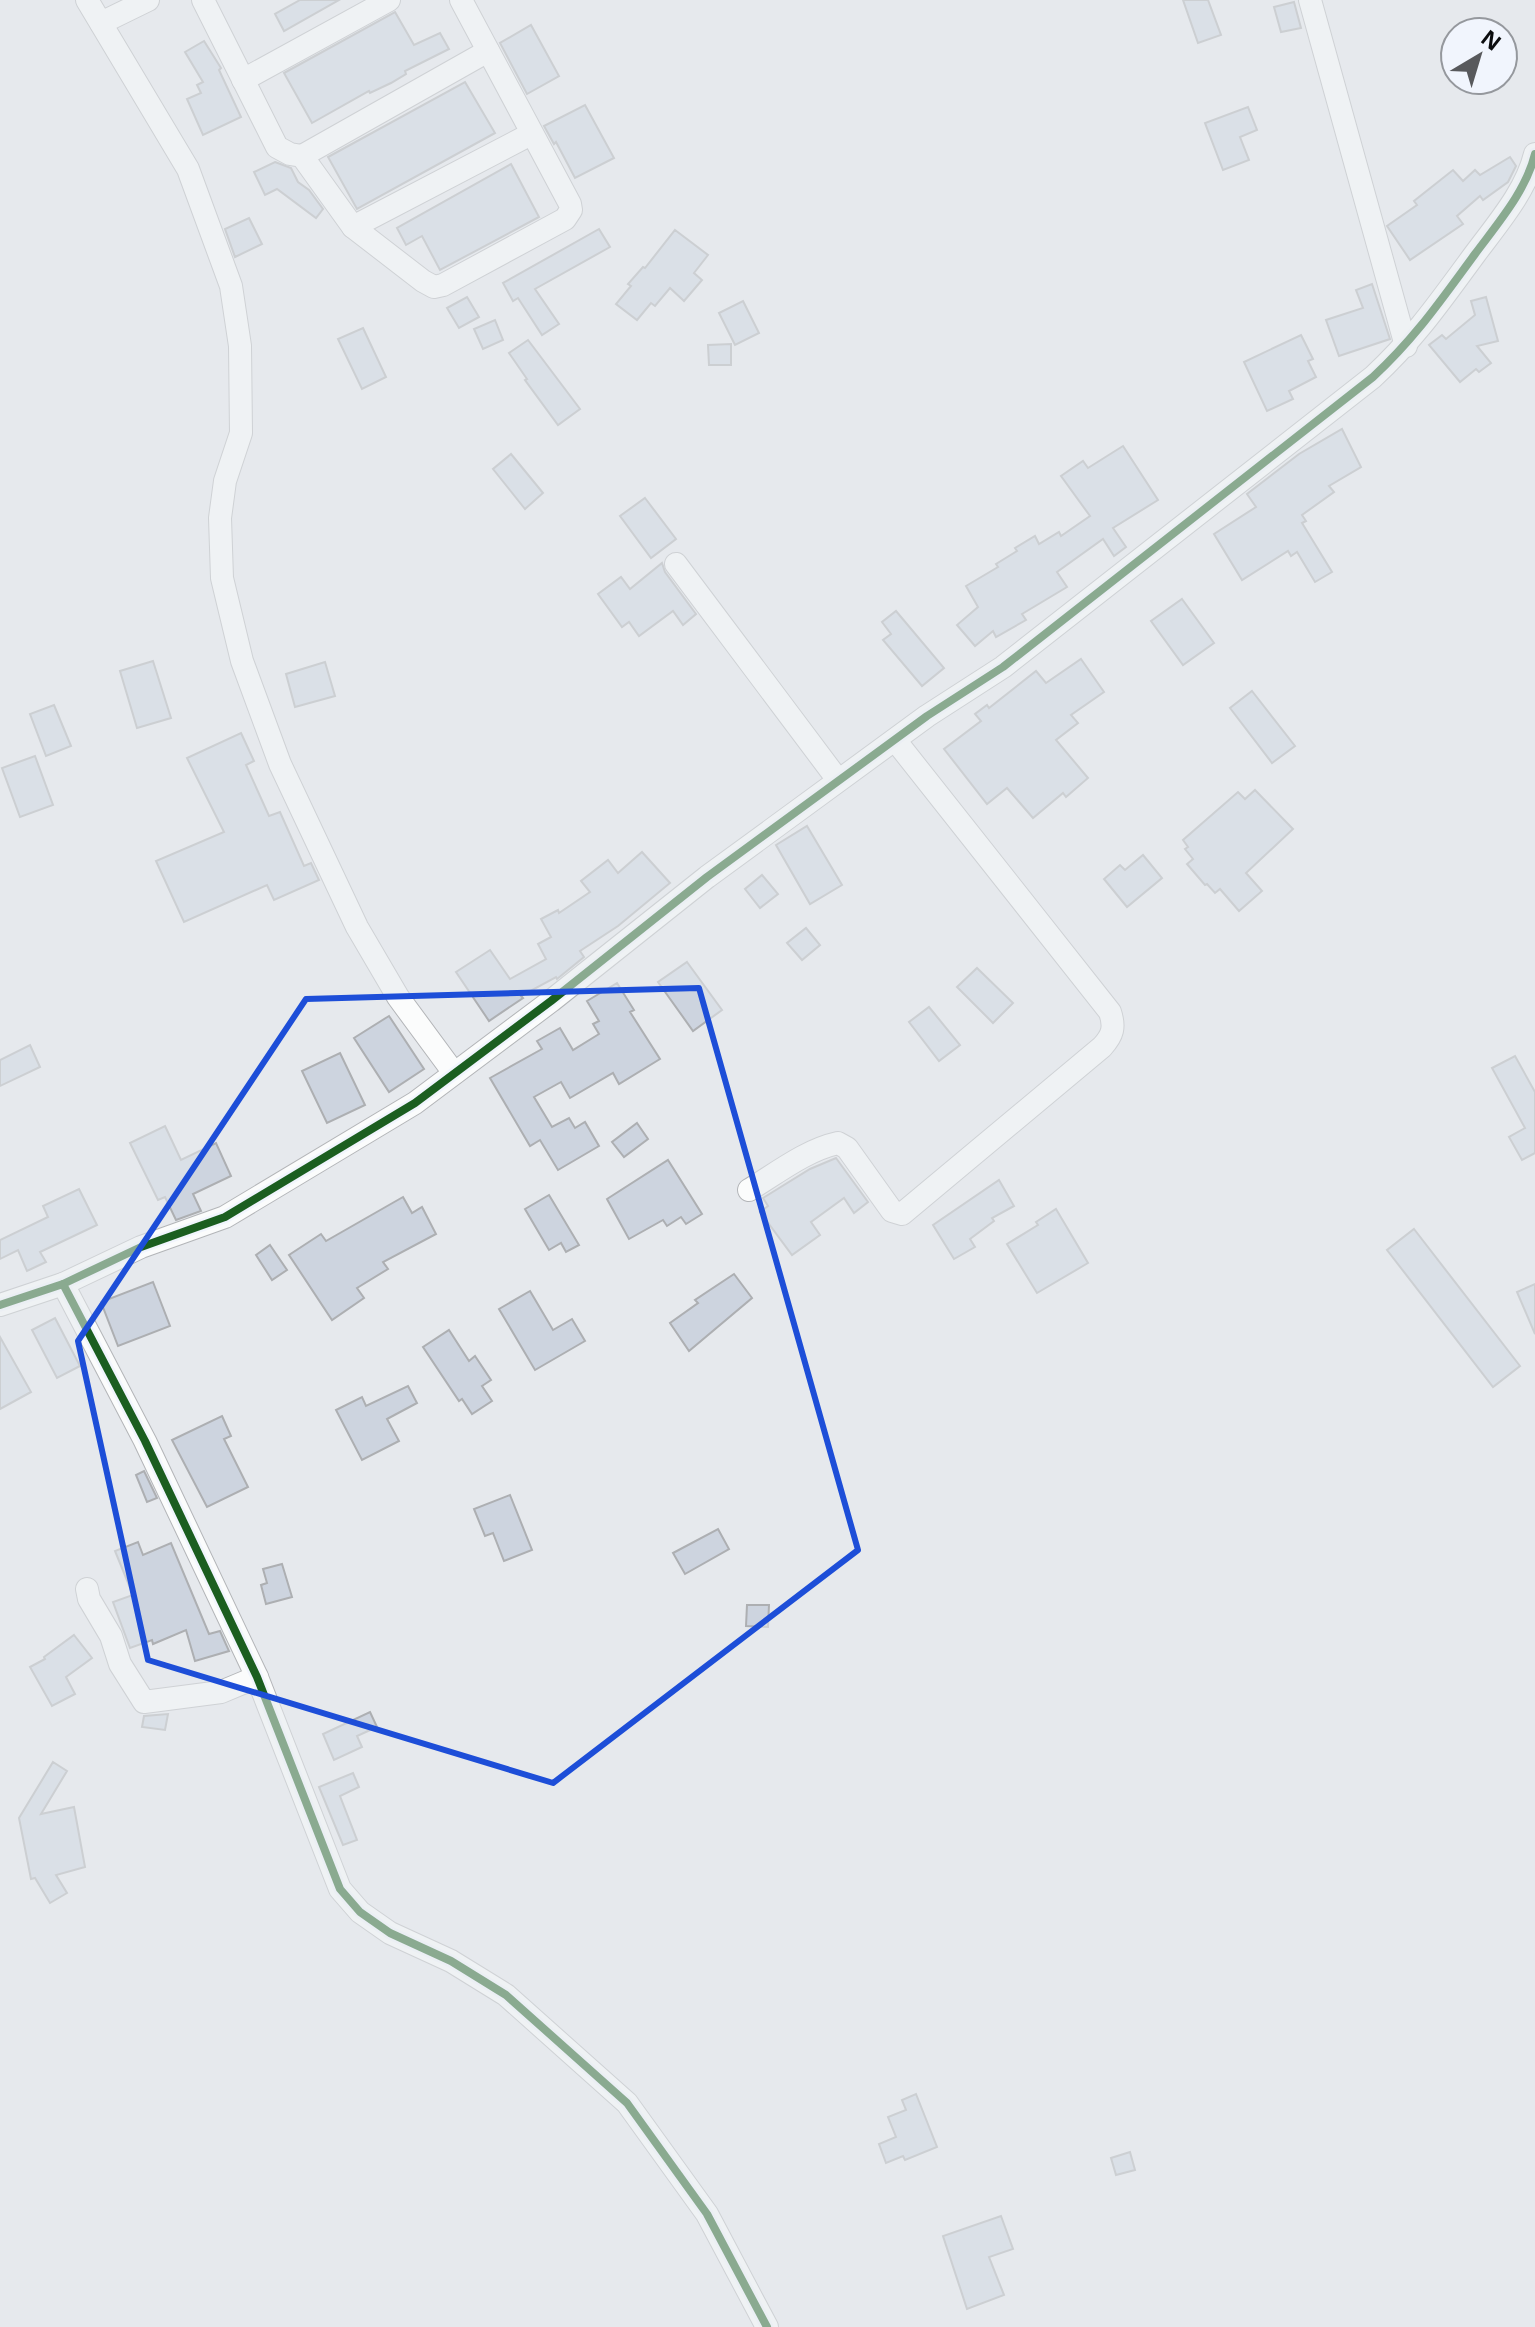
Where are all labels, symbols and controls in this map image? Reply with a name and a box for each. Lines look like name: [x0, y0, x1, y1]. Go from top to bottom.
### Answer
north arrow: [1439, 16, 1519, 96]
text: N: [1476, 22, 1508, 57]

